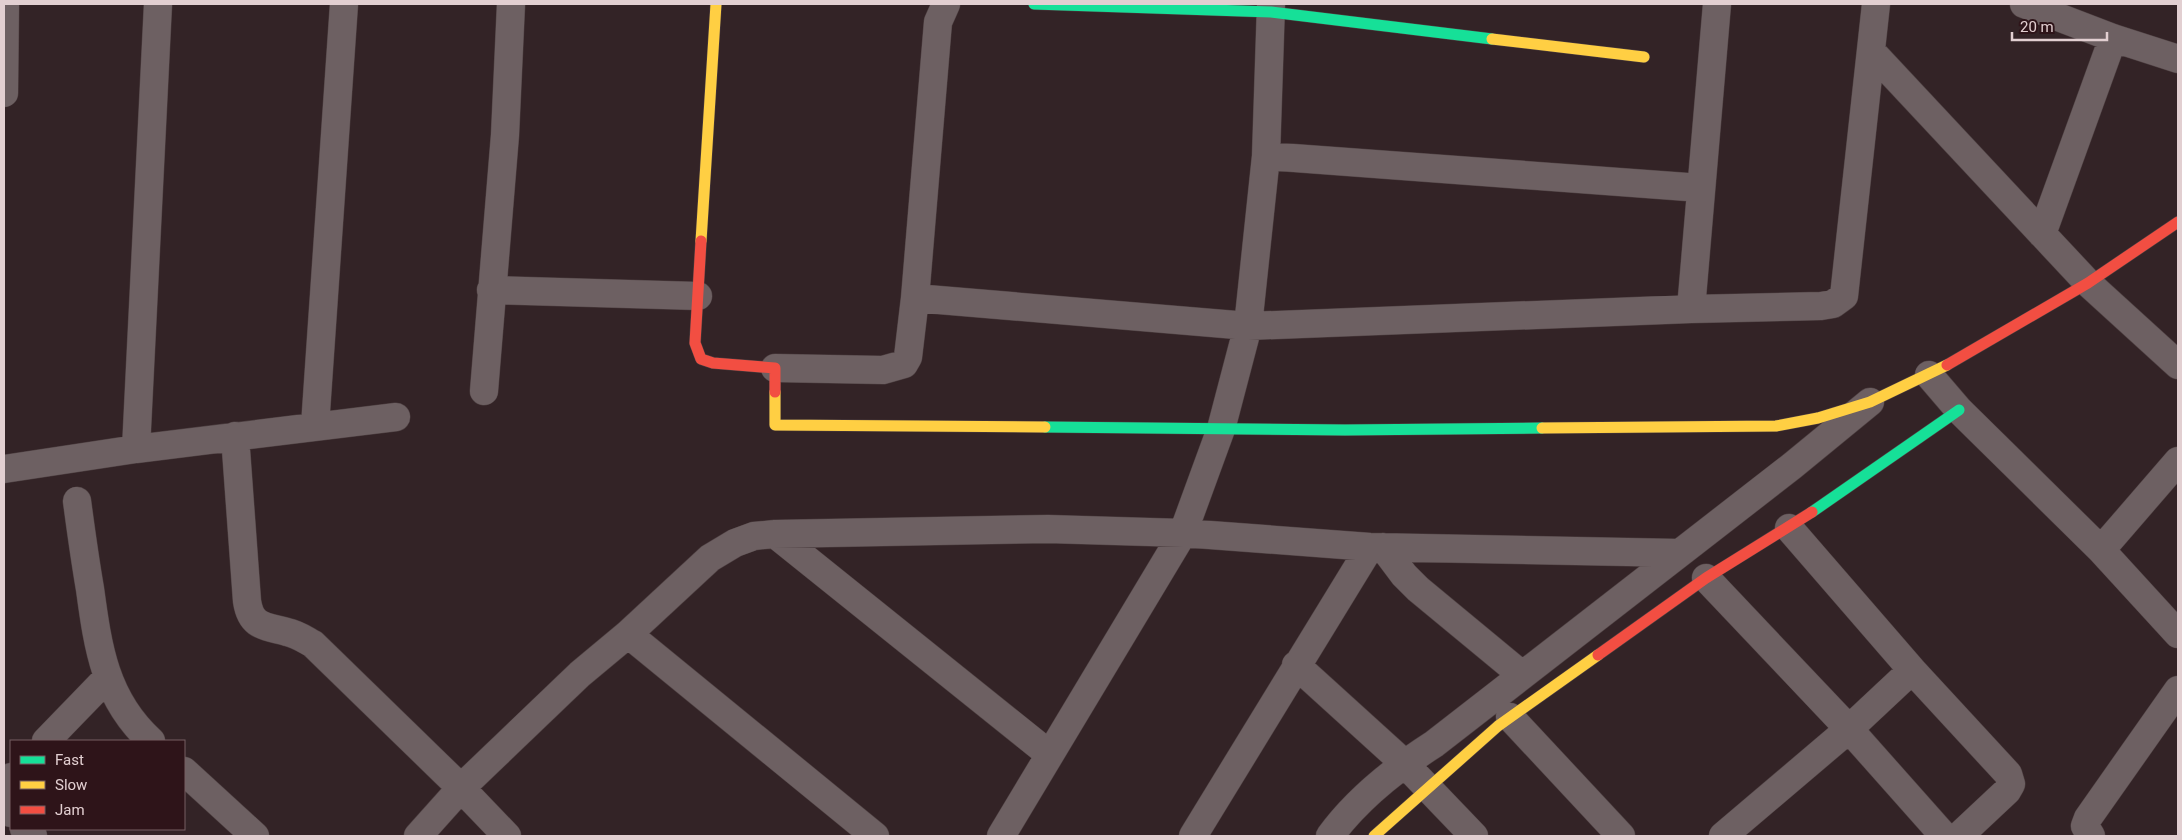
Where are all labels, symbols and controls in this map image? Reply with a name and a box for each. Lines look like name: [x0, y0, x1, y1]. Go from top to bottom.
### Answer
scale bar: [2012, 10, 2107, 42]
text: 20 m: [2020, 18, 2054, 36]
legend: [10, 740, 185, 830]
text: Fast: [55, 751, 84, 769]
text: Slow: [55, 776, 87, 794]
text: Jam: [55, 801, 85, 819]

